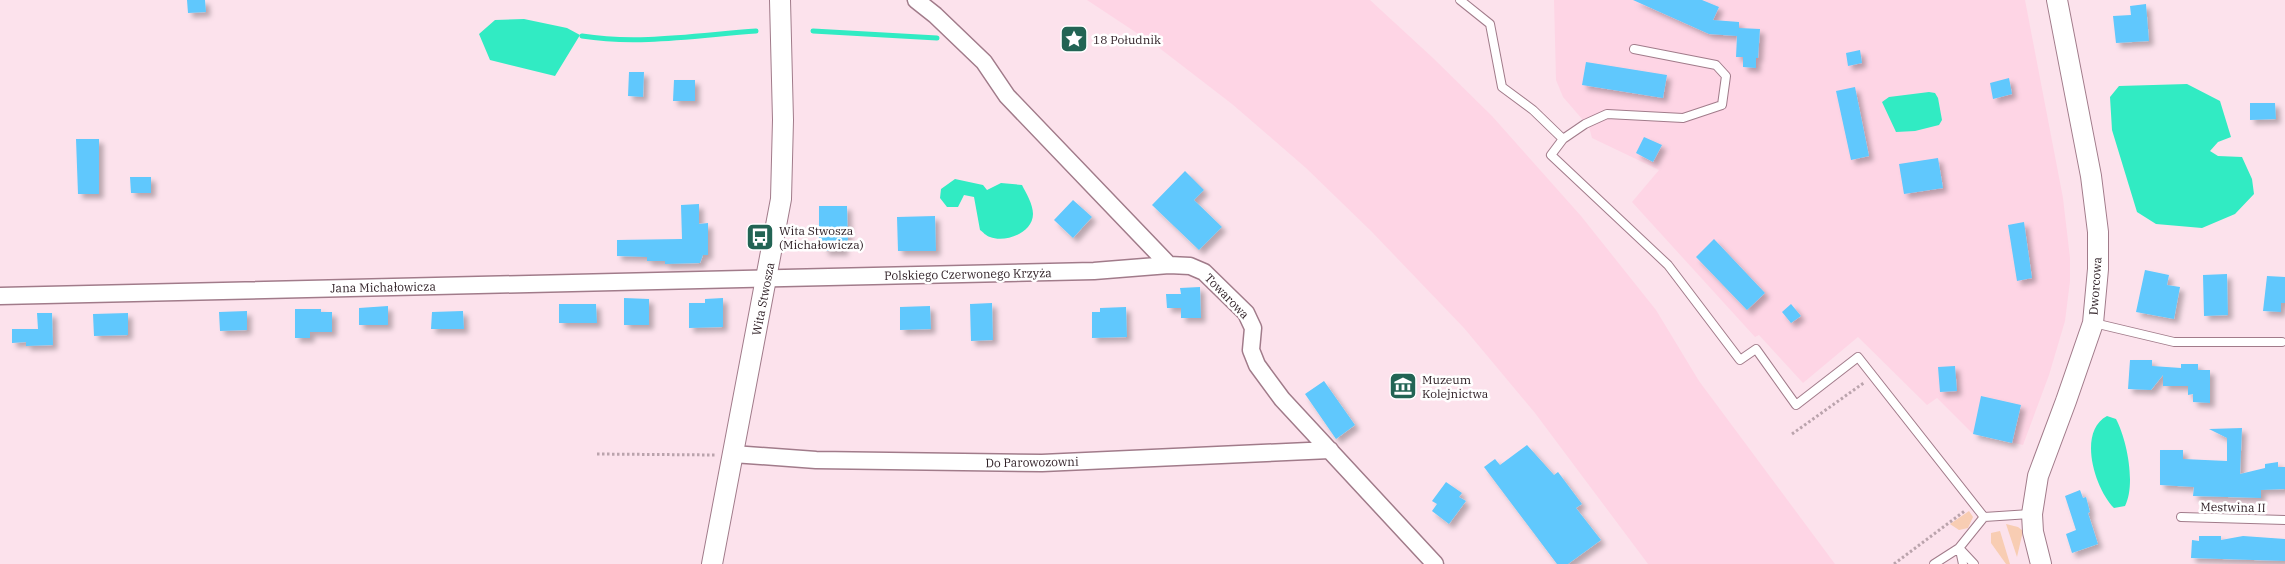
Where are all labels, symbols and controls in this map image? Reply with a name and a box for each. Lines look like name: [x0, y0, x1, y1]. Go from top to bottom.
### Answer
place icon: 18 Południk: [1059, 24, 1089, 54]
place label: 18 Południk: [1093, 32, 1161, 47]
bus stop icon: Wita Stwosza (Michałowicza): [745, 222, 775, 252]
place label: Wita Stwosza (Michałowicza): [779, 223, 864, 252]
street label: Dworcowa: [2085, 256, 2105, 316]
street label: Wita Stwosza: [749, 261, 778, 337]
street label: Polskiego Czerwonego Krzyża: [884, 265, 1052, 283]
street label: Towarowa: [1202, 270, 1253, 322]
street label: Jana Michałowicza: [330, 279, 436, 295]
museum icon: Muzeum Kolejnictwa: [1388, 371, 1418, 401]
place label: Muzeum Kolejnictwa: [1422, 372, 1489, 401]
street label: Do Parowozowni: [985, 454, 1079, 470]
street label: Mestwina II: [2200, 499, 2266, 515]

